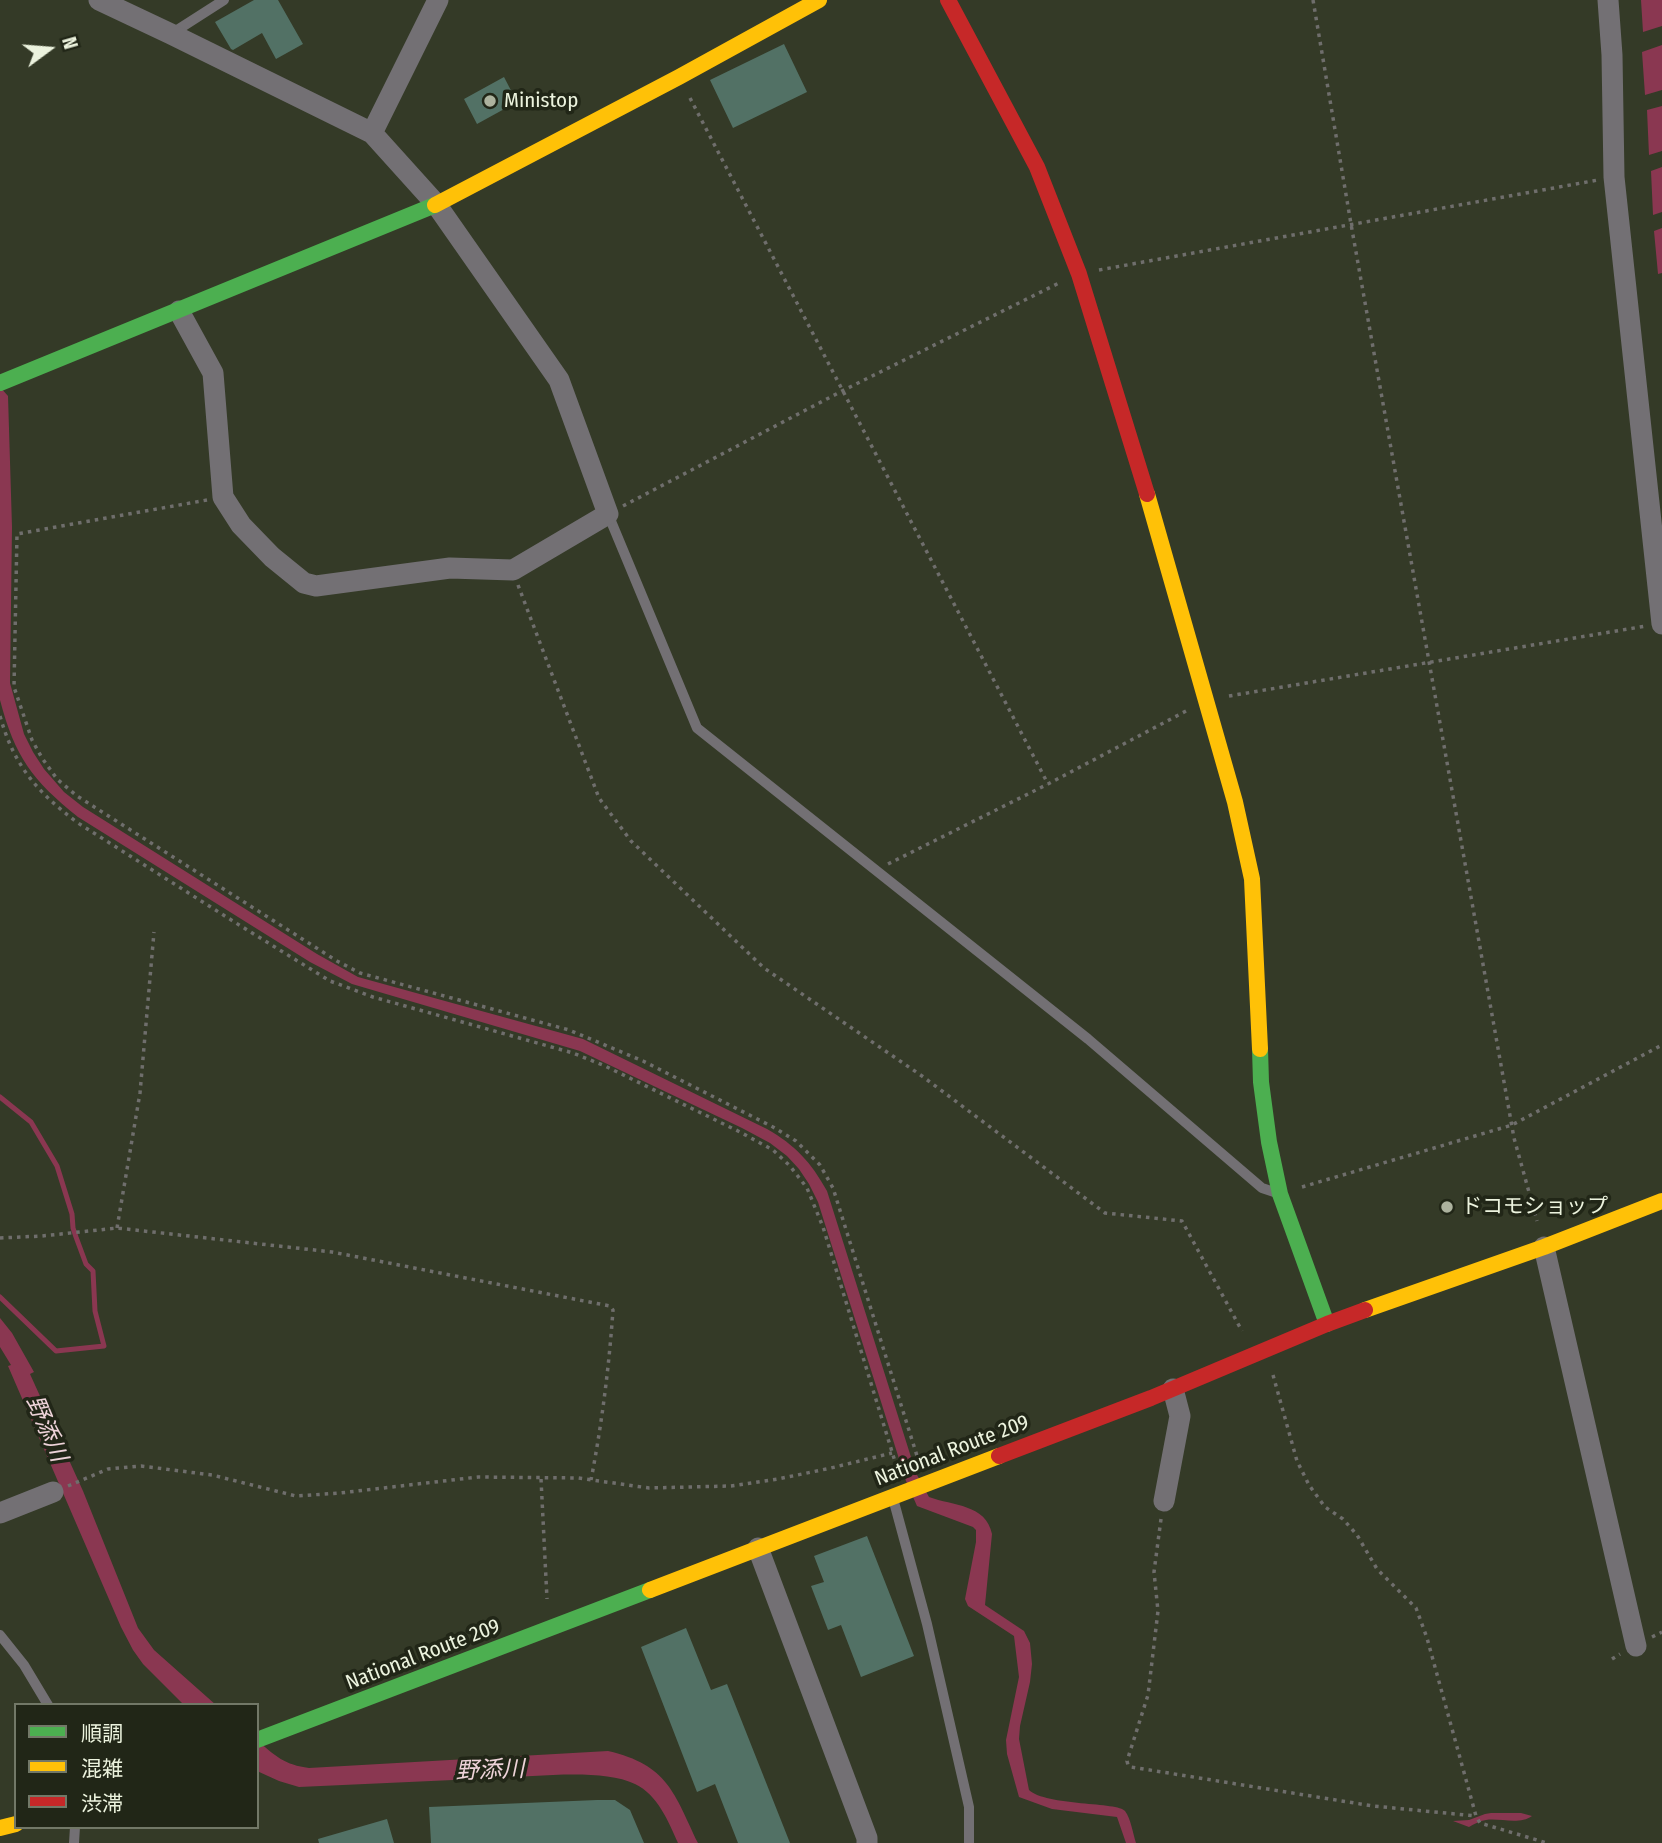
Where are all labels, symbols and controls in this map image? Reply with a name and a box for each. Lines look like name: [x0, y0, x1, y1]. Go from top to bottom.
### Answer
north arrow: [14, 14, 84, 84]
text: N: [57, 34, 82, 52]
place label: Ministop: [504, 88, 578, 114]
marker: Ministop: [482, 93, 498, 109]
place label: ドコモショップ: [1461, 1194, 1608, 1220]
marker: ドコモショップ: [1439, 1199, 1455, 1215]
water label: 野添川: [20, 1392, 72, 1466]
street label: National Route 209: [871, 1410, 1033, 1492]
street label: National Route 209: [342, 1614, 504, 1696]
legend: [14, 1703, 259, 1829]
text: 順調: [81, 1721, 123, 1747]
text: 混雑: [81, 1756, 123, 1782]
water label: 野添川: [455, 1756, 525, 1786]
text: 渋滞: [81, 1791, 123, 1817]

